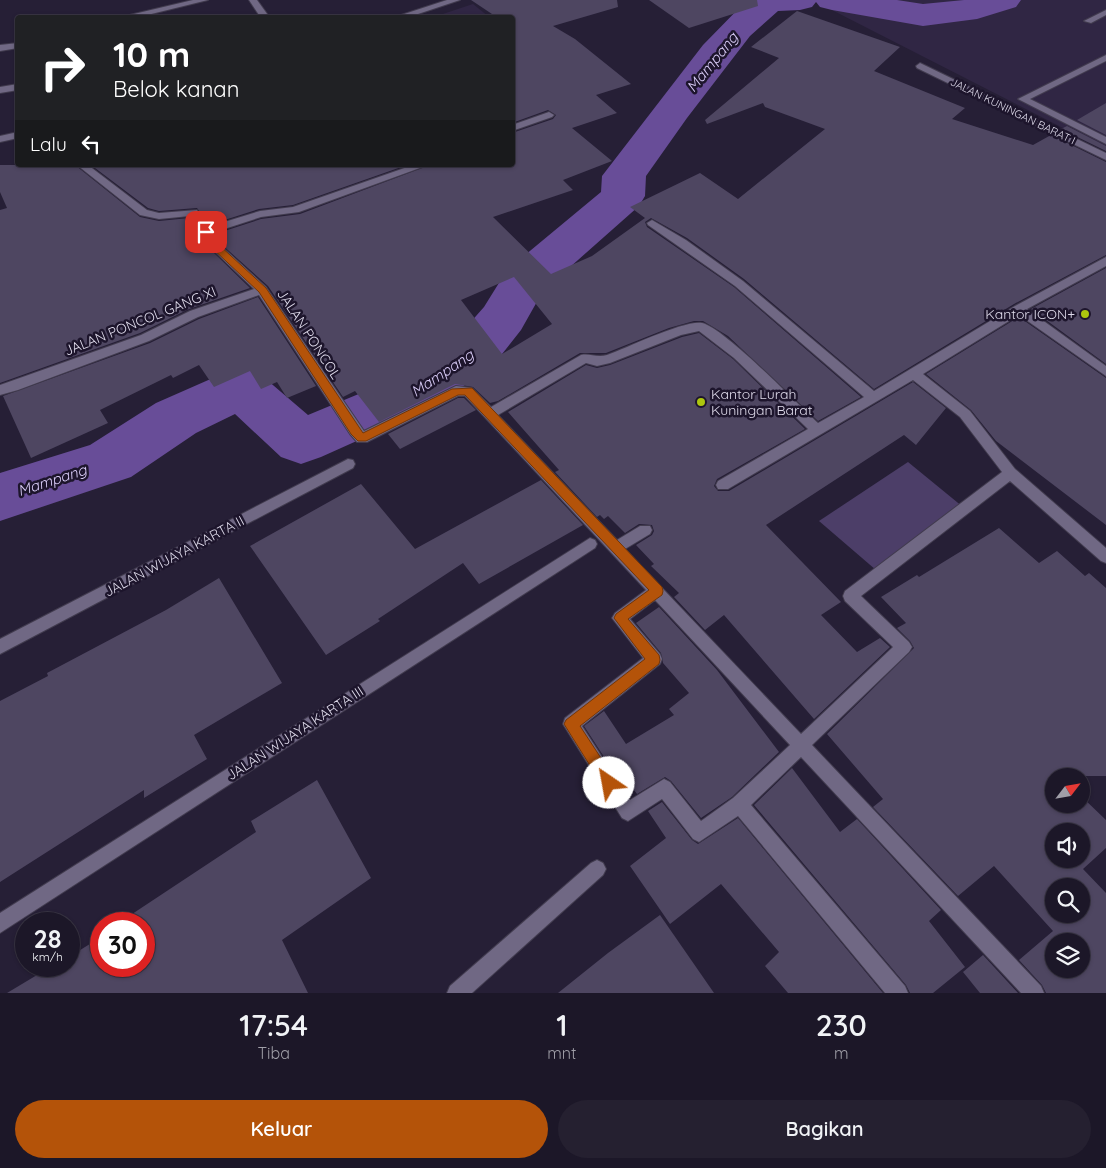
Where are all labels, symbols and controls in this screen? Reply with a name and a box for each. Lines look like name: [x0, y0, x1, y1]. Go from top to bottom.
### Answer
water label: Mampang: [682, 27, 743, 96]
text: 10 m: [113, 32, 190, 76]
icon: right: [30, 35, 95, 100]
text: Belok kanan: [113, 75, 239, 103]
street label: JALAN KUNINGAN BARAT I: [948, 75, 1078, 147]
icon: left: [77, 130, 105, 158]
text: Lalu: [30, 132, 67, 156]
pin: [185, 211, 227, 253]
icon: arrive: [192, 218, 220, 246]
street label: JALAN PONCOL GANG XI: [61, 282, 219, 360]
street label: JALAN PONCOL: [273, 286, 345, 383]
place label: Kantor ICON+: [985, 305, 1075, 323]
marker: Kantor ICON+: [1079, 308, 1091, 320]
water label: Mampang: [407, 344, 478, 401]
place label: Kantor Lurah Kuningan Barat: [711, 385, 813, 419]
marker: Kantor Lurah Kuningan Barat: [695, 396, 707, 408]
water label: Mampang: [15, 459, 90, 500]
street label: JALAN WIJAYA KARTA II: [101, 511, 247, 601]
street label: JALAN WIJAYA KARTA III: [223, 682, 367, 784]
position arrow: [582, 756, 634, 808]
north arrow: [1045, 768, 1090, 812]
map controls: [1045, 768, 1090, 978]
button: sound: [1045, 823, 1090, 868]
button: search: [1045, 878, 1090, 923]
speed limit sign: 30: [90, 912, 155, 977]
text: 28: [34, 923, 61, 954]
button: layers: [1045, 933, 1090, 978]
text: km/h: [32, 949, 63, 964]
text: 17:54: [239, 1006, 308, 1044]
text: 1: [556, 1006, 568, 1044]
text: 230: [816, 1006, 867, 1044]
text: Tiba: [257, 1043, 290, 1063]
text: mnt: [547, 1043, 577, 1063]
text: m: [834, 1043, 849, 1063]
button: Keluar: [15, 1100, 548, 1158]
button: Bagikan: [558, 1100, 1091, 1158]

